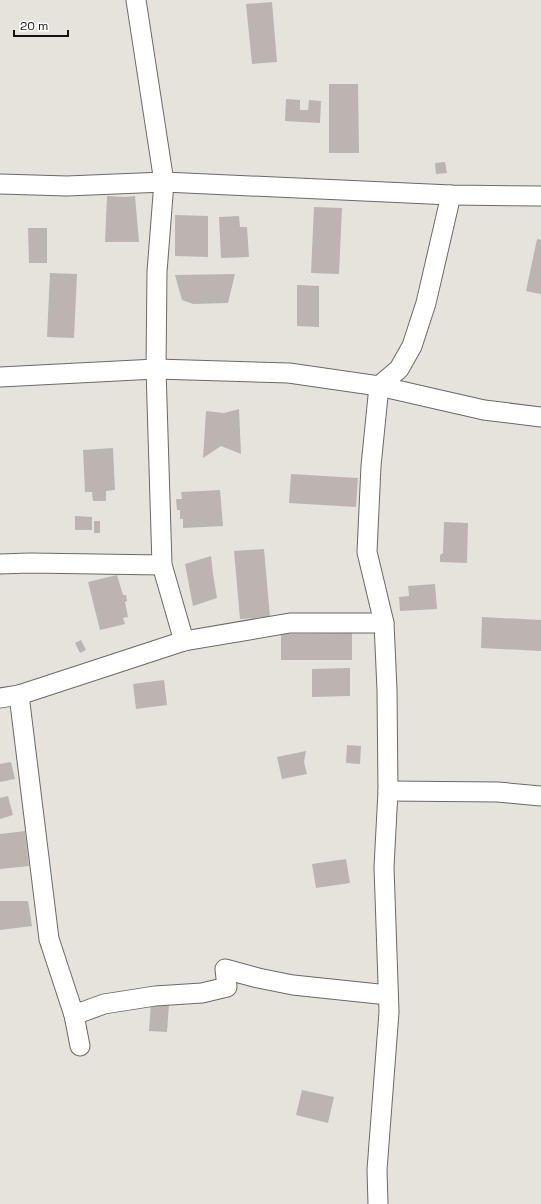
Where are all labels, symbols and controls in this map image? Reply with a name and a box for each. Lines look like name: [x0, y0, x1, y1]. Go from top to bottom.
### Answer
scale bar: [14, 12, 68, 38]
text: 20 m: [20, 18, 48, 34]

